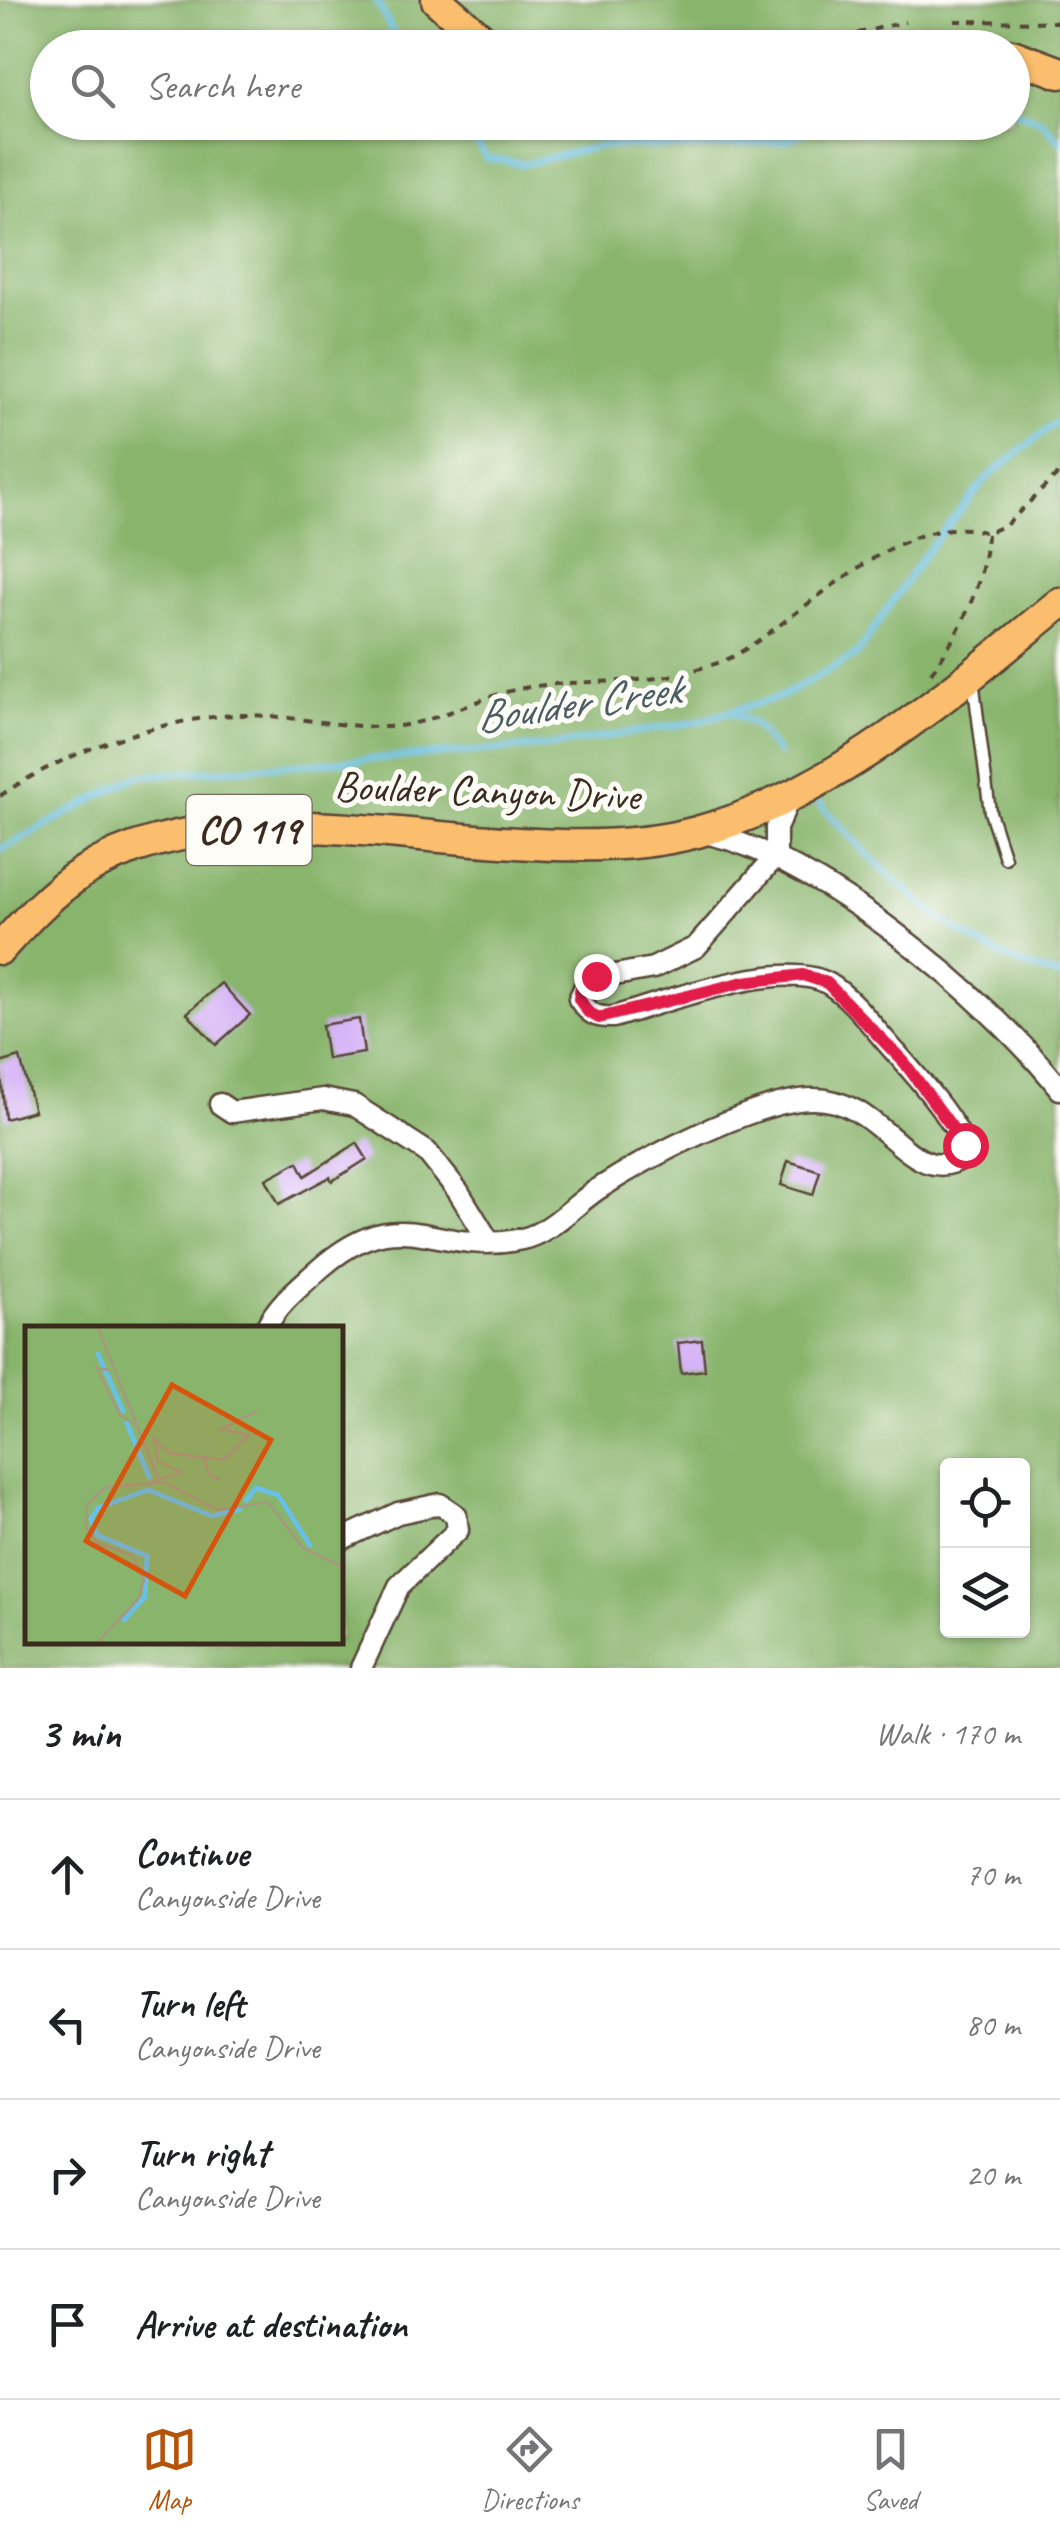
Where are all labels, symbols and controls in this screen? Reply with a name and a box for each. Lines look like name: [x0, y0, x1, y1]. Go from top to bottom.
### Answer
search box: [30, 30, 1030, 140]
icon: search: [65, 58, 120, 113]
text: Search here: [145, 62, 300, 109]
water label: Boulder Creek: [472, 660, 690, 746]
street label: Boulder Canyon Drive: [334, 759, 644, 823]
road number: CO 119: [186, 795, 312, 865]
route end: [574, 954, 620, 1000]
route start: [943, 1123, 989, 1169]
inset map: [25, 1326, 342, 1643]
map controls: [940, 1458, 1030, 1638]
button: locate: [940, 1458, 1030, 1548]
button: layers: [940, 1548, 1030, 1638]
text: 3 min: [40, 1707, 120, 1760]
text: Walk · 170 m: [876, 1713, 1020, 1754]
text: Continue: [135, 1830, 249, 1877]
icon: ahead: [40, 1847, 95, 1902]
text: 70 m: [966, 1854, 1020, 1895]
text: Canyonside Drive: [135, 1877, 320, 1918]
text: Turn left: [135, 1980, 245, 2027]
icon: left: [40, 1997, 95, 2052]
text: 80 m: [966, 2004, 1020, 2045]
text: Canyonside Drive: [135, 2027, 320, 2068]
text: Turn right: [135, 2130, 269, 2177]
icon: right: [40, 2147, 95, 2202]
text: 20 m: [966, 2154, 1020, 2195]
text: Canyonside Drive: [135, 2177, 320, 2218]
icon: arrive: [40, 2297, 95, 2352]
text: Arrive at destination: [135, 2301, 407, 2348]
tab: Map: [142, 2422, 197, 2517]
tab: Directions: [481, 2422, 579, 2517]
tab: Saved: [863, 2422, 918, 2517]

